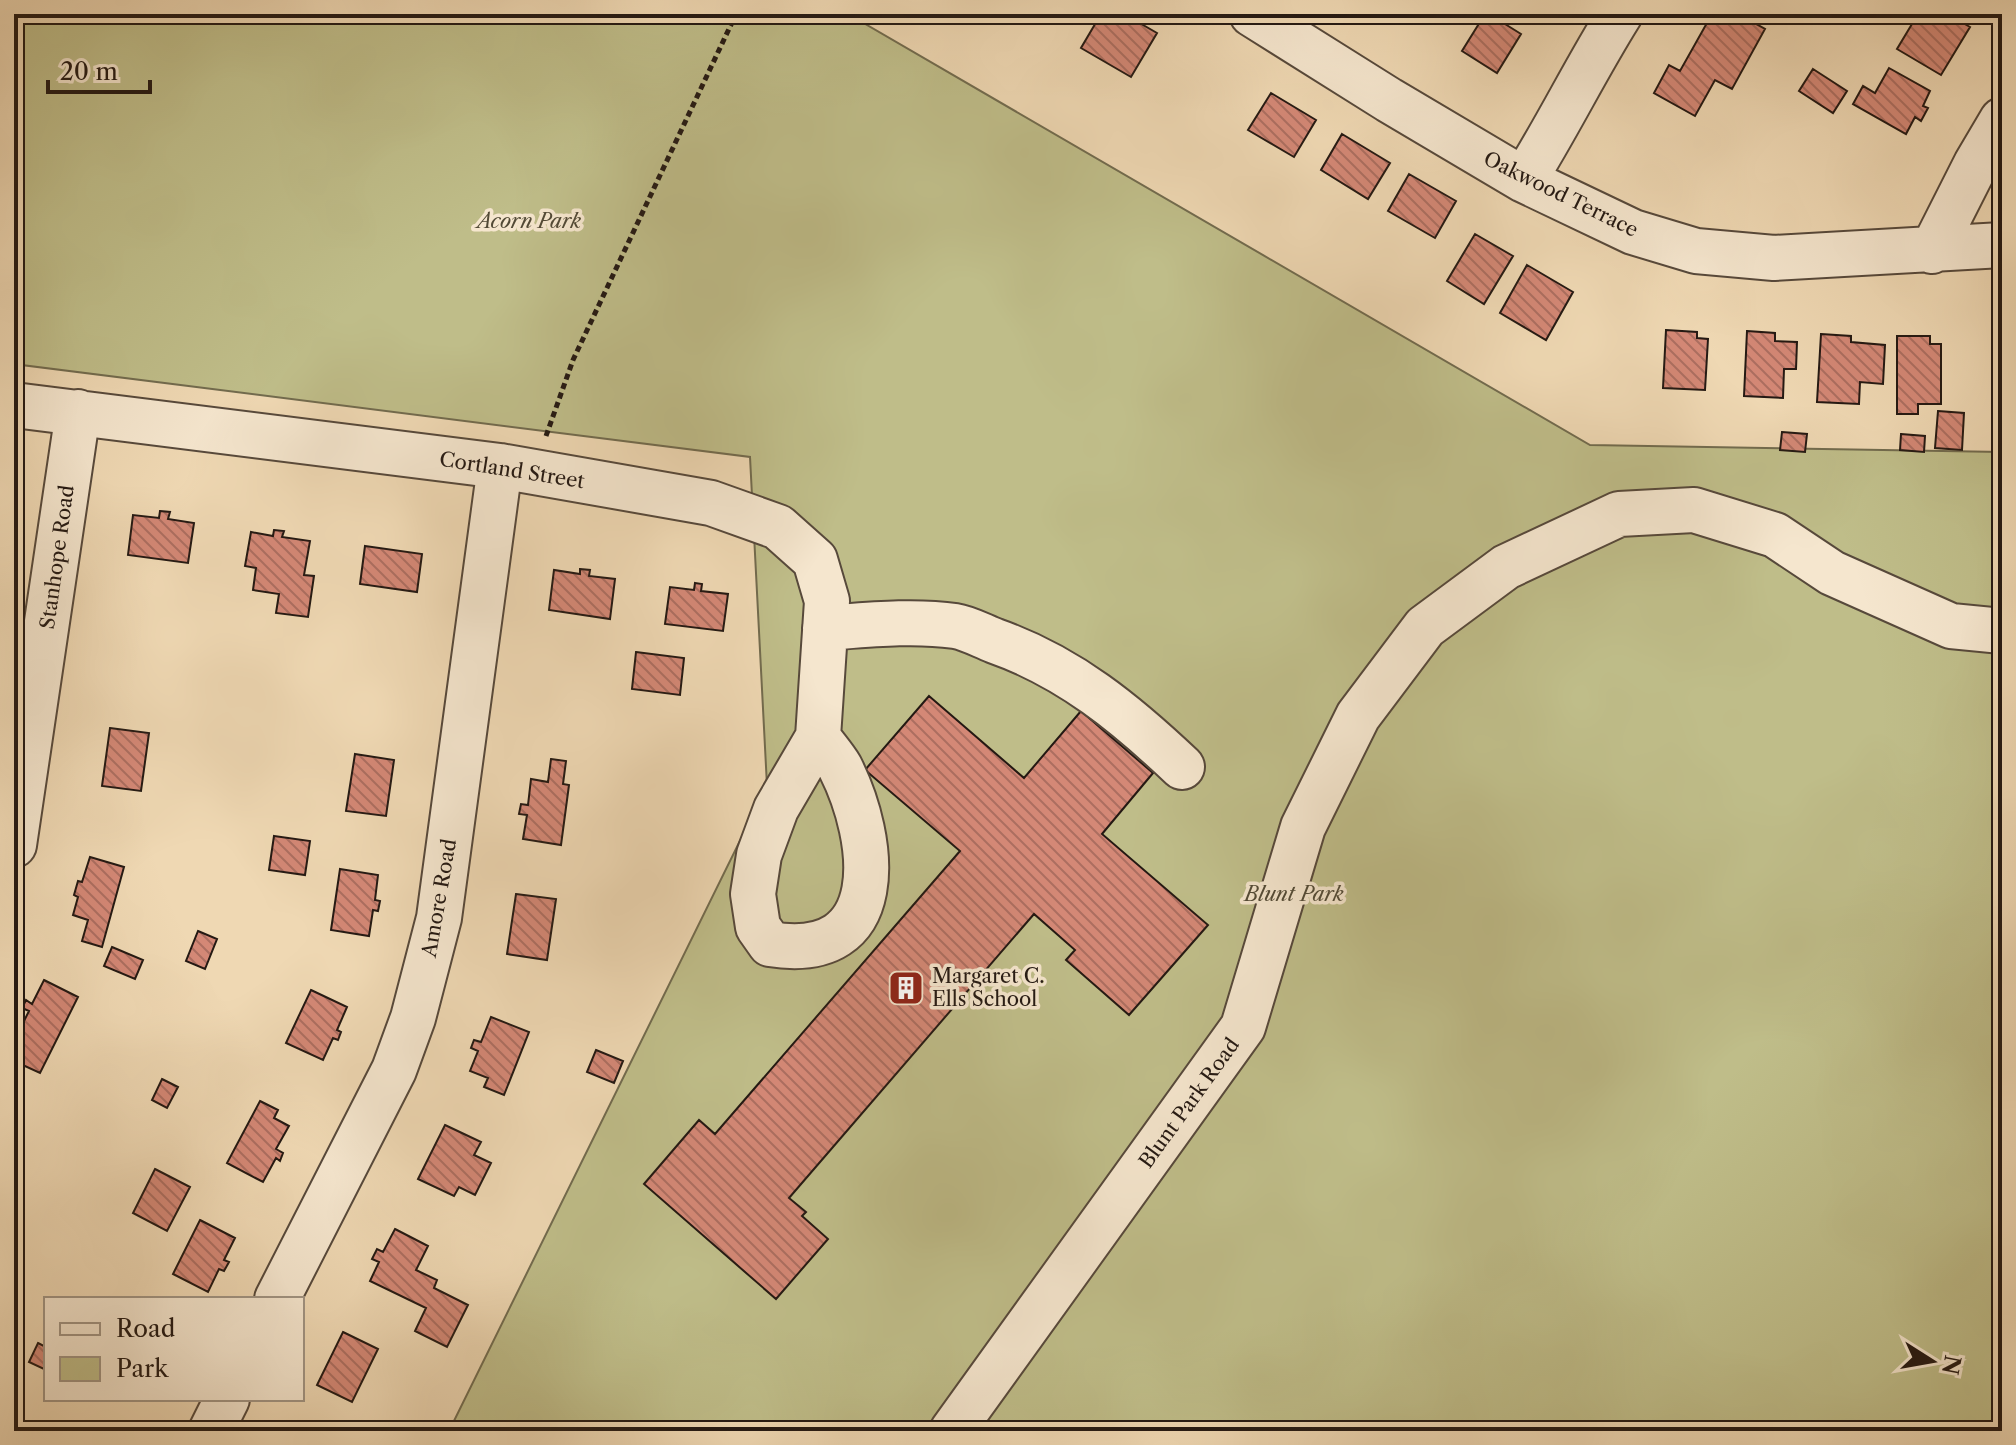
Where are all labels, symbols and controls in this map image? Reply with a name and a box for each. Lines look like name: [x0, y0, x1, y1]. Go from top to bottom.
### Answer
scale bar: [48, 44, 150, 94]
text: 20 m: [60, 57, 118, 86]
street label: Oakwood Terrace: [1480, 146, 1642, 242]
park label: Acorn Park: [474, 209, 582, 233]
street label: Cortland Street: [438, 447, 586, 493]
street label: Stanhope Road: [35, 483, 79, 631]
street label: Amore Road: [417, 837, 461, 960]
park label: Blunt Park: [1242, 882, 1344, 906]
place label: Margaret C. Ells School: [932, 964, 1044, 1011]
building icon: Margaret C. Ells School: [887, 969, 925, 1007]
street label: Blunt Park Road: [1134, 1033, 1244, 1173]
legend: [44, 1297, 304, 1401]
text: Road: [116, 1314, 176, 1343]
north arrow: [1892, 1321, 1972, 1401]
text: N: [1936, 1353, 1966, 1377]
text: Park: [116, 1354, 169, 1383]

